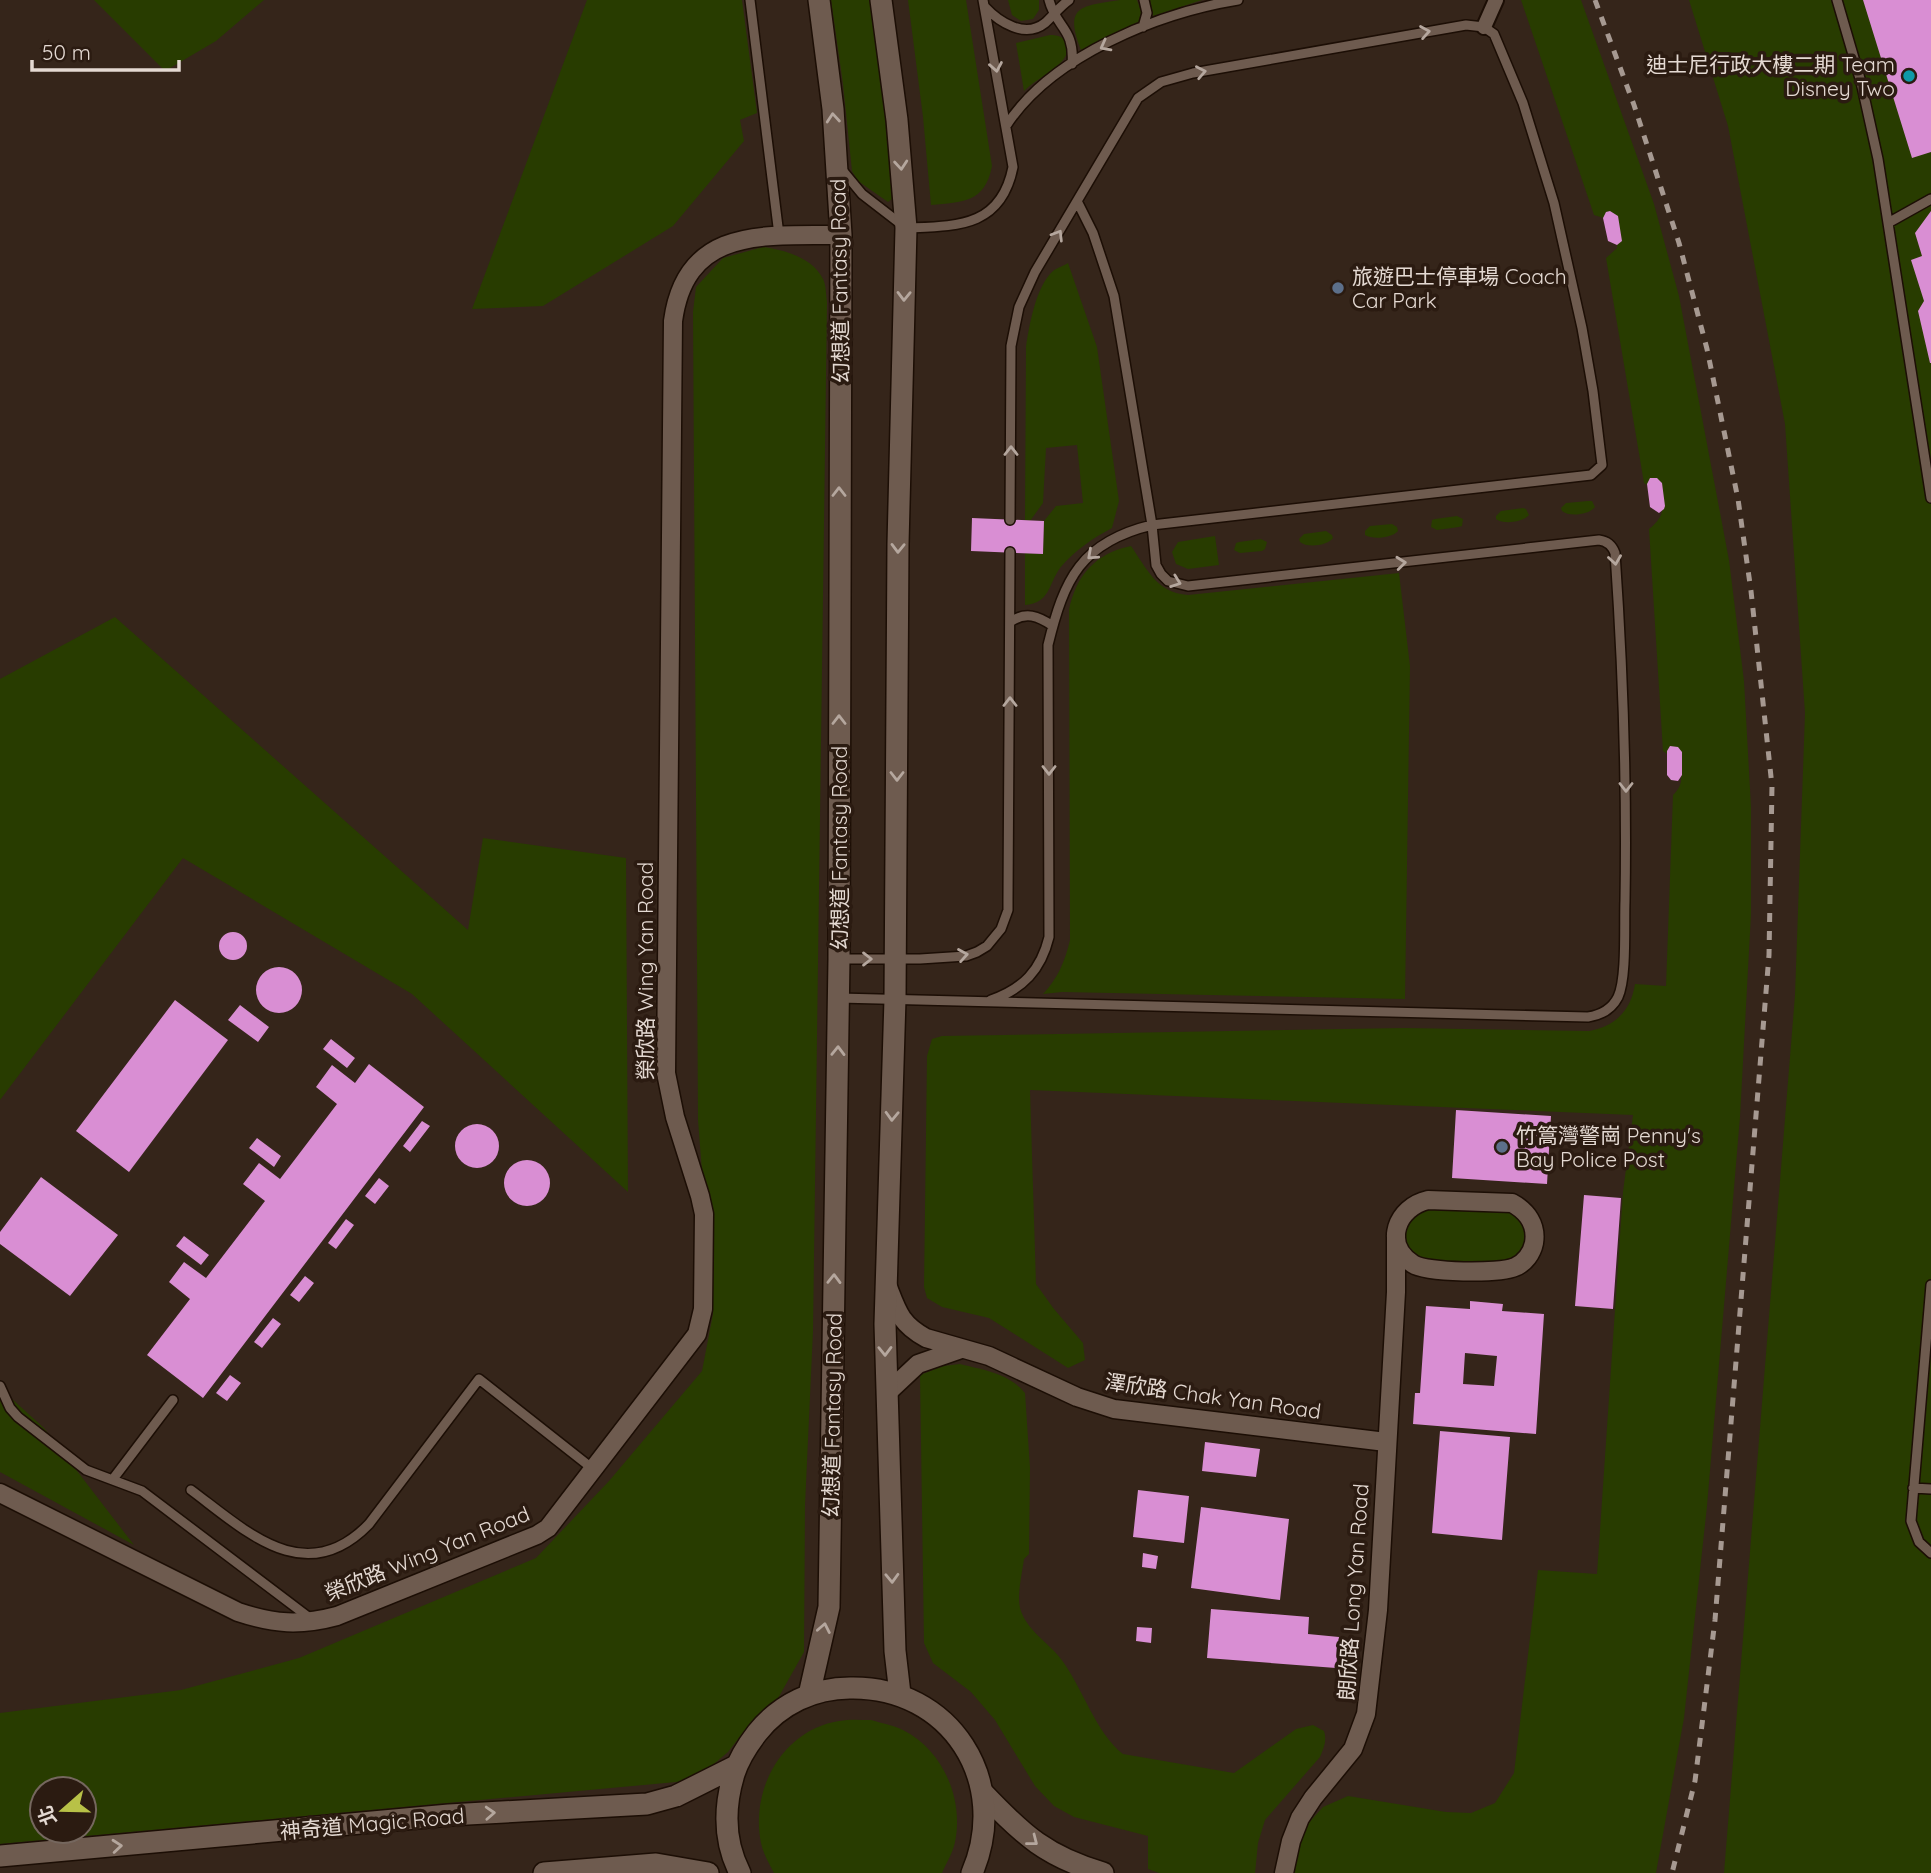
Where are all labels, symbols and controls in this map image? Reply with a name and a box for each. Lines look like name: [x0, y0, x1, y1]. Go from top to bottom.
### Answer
one-way arrow: [1419, 25, 1431, 40]
scale bar: [32, 28, 178, 72]
one-way arrow: [1099, 38, 1112, 51]
text: 50 m: [42, 39, 91, 65]
place label: 迪士尼行政大樓二期 Team Disney Two: [1646, 51, 1895, 101]
one-way arrow: [988, 61, 1003, 73]
one-way arrow: [1195, 66, 1207, 81]
marker: 迪士尼行政大樓二期 Team Disney Two: [1901, 68, 1917, 84]
one-way arrow: [826, 112, 841, 124]
one-way arrow: [893, 160, 908, 171]
street label: 幻想道 Fantasy Road: [824, 179, 854, 383]
one-way arrow: [1049, 229, 1062, 242]
place label: 旅遊巴士停車場 Coach Car Park: [1352, 263, 1567, 313]
marker: 旅遊巴士停車場 Coach Car Park: [1330, 280, 1346, 296]
one-way arrow: [897, 291, 912, 302]
one-way arrow: [1003, 446, 1019, 456]
one-way arrow: [831, 486, 847, 497]
one-way arrow: [891, 543, 906, 554]
one-way arrow: [1087, 547, 1100, 559]
one-way arrow: [1607, 554, 1622, 566]
one-way arrow: [1395, 556, 1407, 571]
one-way arrow: [1169, 574, 1182, 588]
one-way arrow: [1002, 696, 1017, 707]
one-way arrow: [831, 714, 847, 724]
street label: 幻想道 Fantasy Road: [826, 746, 852, 950]
one-way arrow: [1041, 765, 1057, 776]
one-way arrow: [889, 771, 905, 782]
one-way arrow: [1618, 782, 1634, 793]
street label: 榮欣路 Wing Yan Road: [632, 862, 658, 1080]
one-way arrow: [957, 948, 969, 963]
one-way arrow: [862, 951, 873, 967]
one-way arrow: [830, 1045, 845, 1056]
one-way arrow: [884, 1111, 899, 1122]
place label: 竹篙灣警崗 Penny's Bay Police Post: [1516, 1122, 1701, 1172]
marker: 竹篙灣警崗 Penny's Bay Police Post: [1494, 1139, 1510, 1155]
one-way arrow: [826, 1273, 842, 1283]
street label: 幻想道 Fantasy Road: [817, 1313, 847, 1517]
one-way arrow: [877, 1346, 893, 1357]
street label: 澤欣路 Chak Yan Road: [1103, 1368, 1323, 1424]
street label: 朗欣路 Long Yan Road: [1332, 1483, 1374, 1701]
street label: 榮欣路 Wing Yan Road: [321, 1500, 533, 1606]
one-way arrow: [884, 1573, 900, 1584]
one-way arrow: [816, 1622, 831, 1634]
north arrow: [28, 1775, 98, 1845]
street label: 神奇道 Magic Road: [279, 1802, 465, 1844]
text: 北: [32, 1803, 62, 1829]
one-way arrow: [485, 1805, 496, 1820]
one-way arrow: [1026, 1832, 1038, 1845]
one-way arrow: [112, 1839, 123, 1854]

